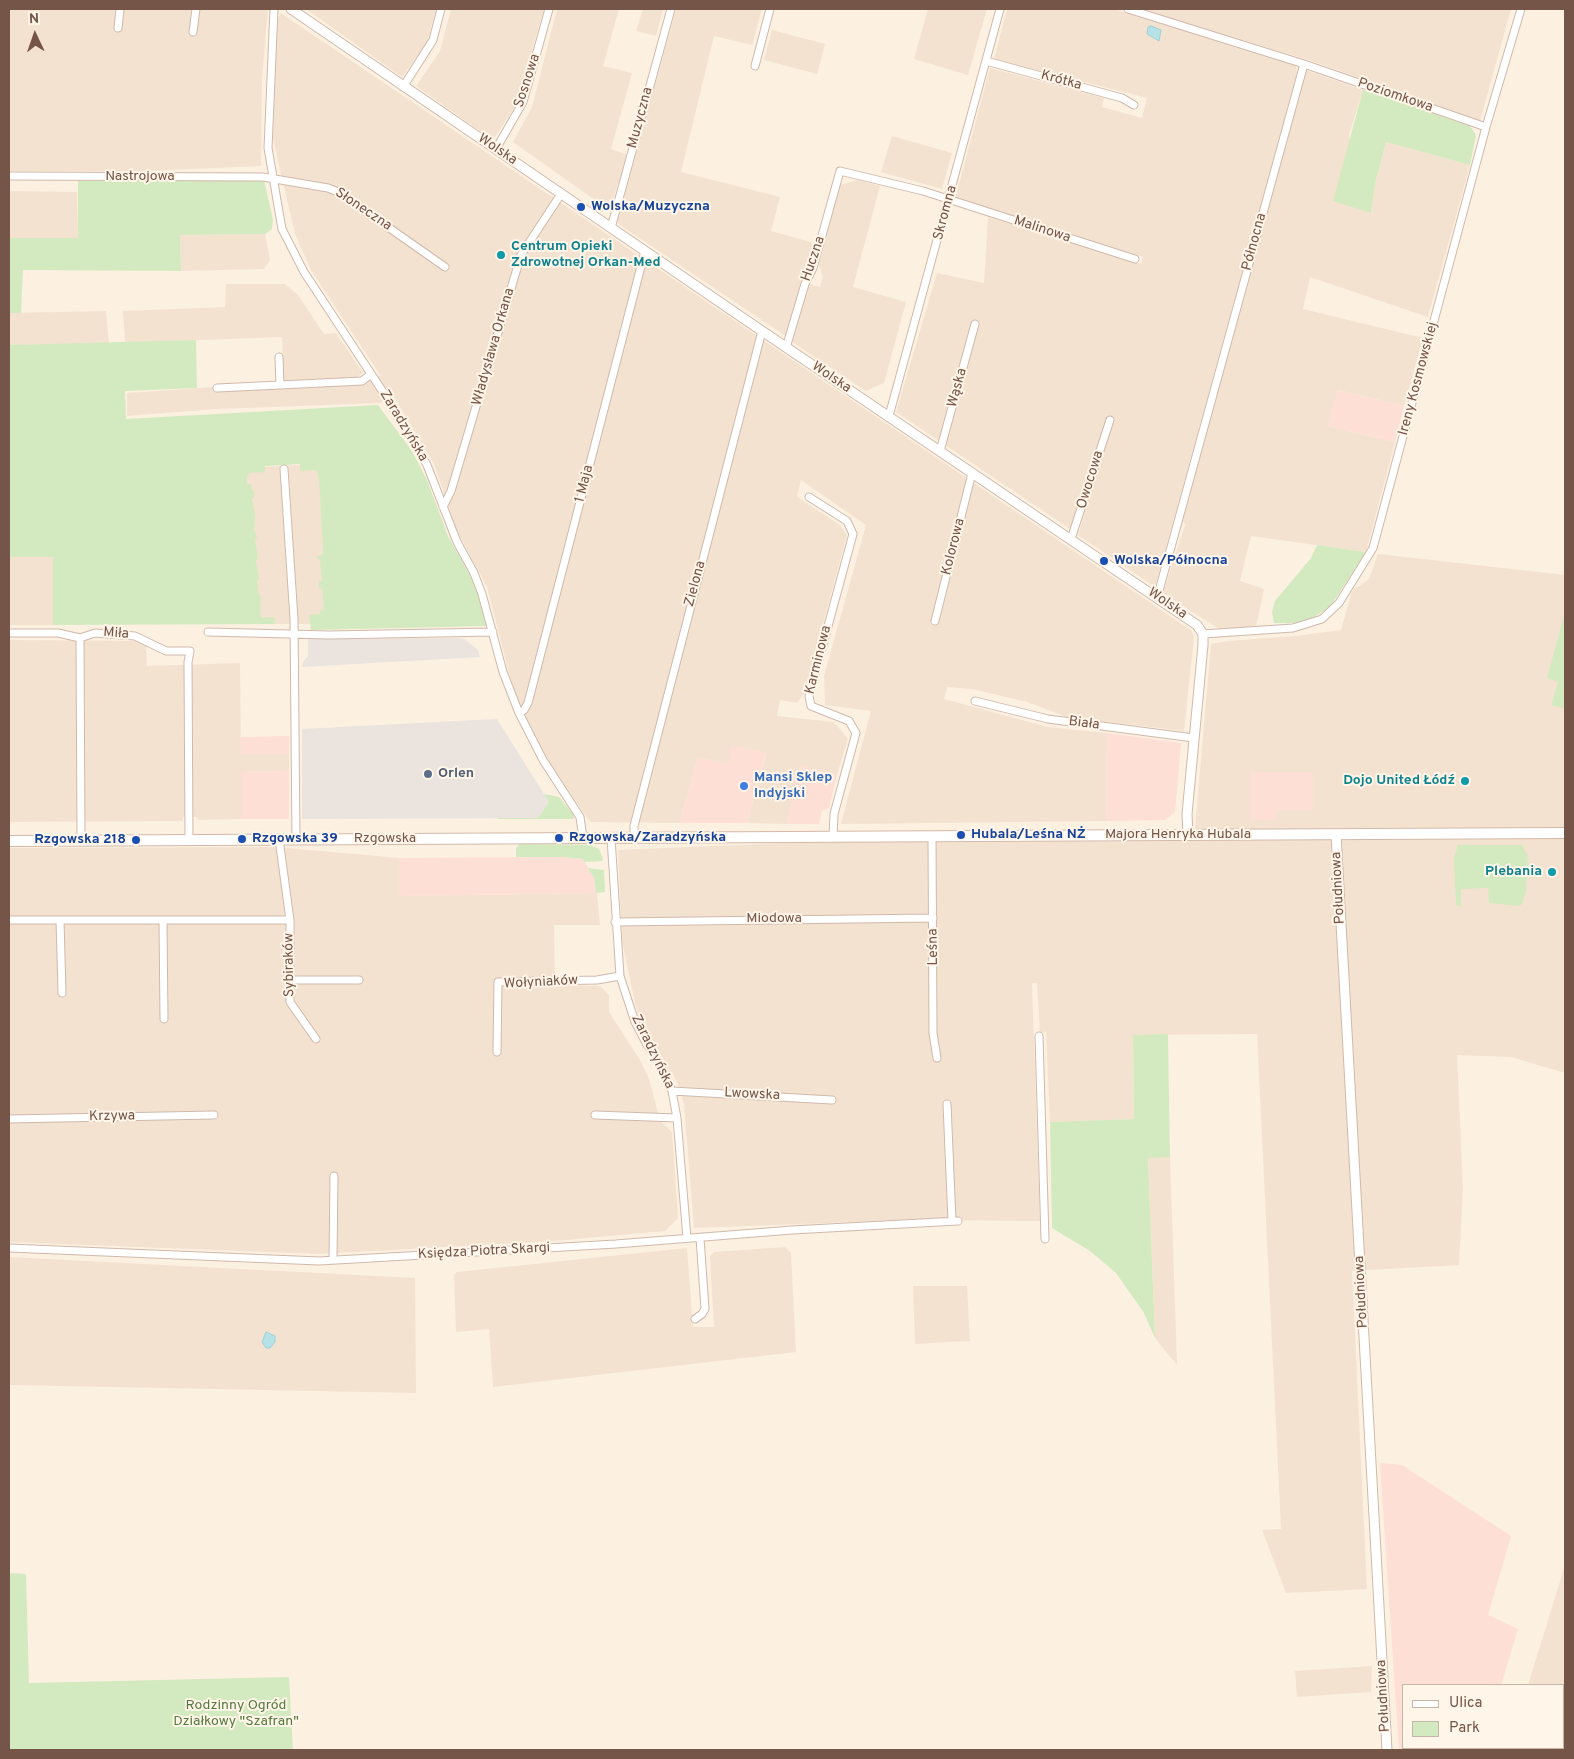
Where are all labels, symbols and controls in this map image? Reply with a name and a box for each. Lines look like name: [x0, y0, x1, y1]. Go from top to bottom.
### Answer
north arrow: [10, 10, 60, 60]
text: N: [29, 11, 40, 28]
street label: Sosnowa: [511, 52, 545, 110]
street label: Krótka: [1039, 68, 1083, 94]
street label: Poziomkowa: [1355, 75, 1435, 117]
street label: Muzyczna: [625, 86, 657, 150]
street label: Wolska: [474, 131, 520, 169]
street label: Nastrojowa: [105, 169, 175, 185]
street label: Skromna: [931, 184, 961, 242]
street label: Słoneczna: [331, 185, 395, 235]
place label: Wolska/Muzyczna: [591, 199, 710, 215]
marker: Wolska/Muzyczna: [575, 201, 587, 213]
street label: Północna: [1239, 211, 1271, 273]
street label: Malinowa: [1012, 213, 1072, 247]
street label: Huczna: [798, 234, 830, 284]
place label: Centrum Opieki Zdrowotnej Orkan-Med: [511, 239, 661, 272]
marker: Centrum Opieki Zdrowotnej Orkan-Med: [495, 249, 507, 261]
street label: Władysława Orkana: [469, 286, 519, 408]
street label: Ireny Kosmowskiej: [1396, 320, 1442, 438]
street label: Wolska: [808, 359, 854, 397]
street label: Wąska: [945, 367, 971, 409]
street label: Zaradzyńska: [375, 387, 431, 465]
street label: Owocowa: [1074, 449, 1108, 511]
street label: 1 Maja: [572, 464, 598, 504]
street label: Kolorowa: [939, 517, 969, 577]
place label: Wolska/Północna: [1114, 553, 1228, 569]
marker: Wolska/Północna: [1098, 555, 1110, 567]
street label: Zielona: [682, 559, 710, 609]
street label: Wolska: [1144, 585, 1190, 623]
street label: Karminowa: [802, 624, 836, 696]
street label: Miła: [103, 625, 129, 643]
street label: Biała: [1068, 714, 1100, 734]
place label: Orlen: [438, 766, 474, 782]
marker: Orlen: [422, 768, 434, 780]
place label: Mansi Sklep Indyjski: [754, 770, 832, 802]
place label: Dojo United Łódź: [1343, 773, 1455, 789]
marker: Dojo United Łódź: [1459, 775, 1471, 787]
marker: Mansi Sklep Indyjski: [738, 780, 750, 792]
place label: Hubala/Leśna NŻ: [971, 827, 1086, 843]
street label: Majora Henryka Hubala: [1105, 827, 1251, 843]
marker: Hubala/Leśna NŻ: [955, 829, 967, 841]
place label: Rzgowska/Zaradzyńska: [569, 830, 726, 846]
place label: Rzgowska 39: [252, 831, 338, 847]
street label: Rzgowska: [354, 831, 416, 847]
place label: Rzgowska 218: [34, 832, 126, 848]
marker: Rzgowska/Zaradzyńska: [553, 832, 565, 844]
marker: Rzgowska 39: [236, 833, 248, 845]
marker: Rzgowska 218: [130, 834, 142, 846]
street label: Południowa: [1329, 851, 1349, 925]
place label: Plebania: [1485, 864, 1542, 880]
marker: Plebania: [1546, 866, 1558, 878]
street label: Miodowa: [746, 911, 802, 927]
street label: Leśna: [925, 928, 943, 966]
street label: Sybiraków: [281, 933, 299, 997]
street label: Wołyniaków: [504, 973, 578, 993]
street label: Zaradzyńska: [627, 1012, 677, 1092]
street label: Lwowska: [724, 1085, 780, 1105]
street label: Krzywa: [89, 1108, 135, 1126]
street label: Księdza Piotra Skargi: [417, 1240, 551, 1264]
street label: Południowa: [1352, 1255, 1372, 1329]
street label: Południowa: [1374, 1659, 1394, 1733]
legend: [1402, 1684, 1564, 1749]
text: Ulica: [1449, 1694, 1482, 1713]
park label: Rodzinny Ogród Działkowy "Szafran": [173, 1698, 299, 1730]
text: Park: [1449, 1719, 1480, 1738]

